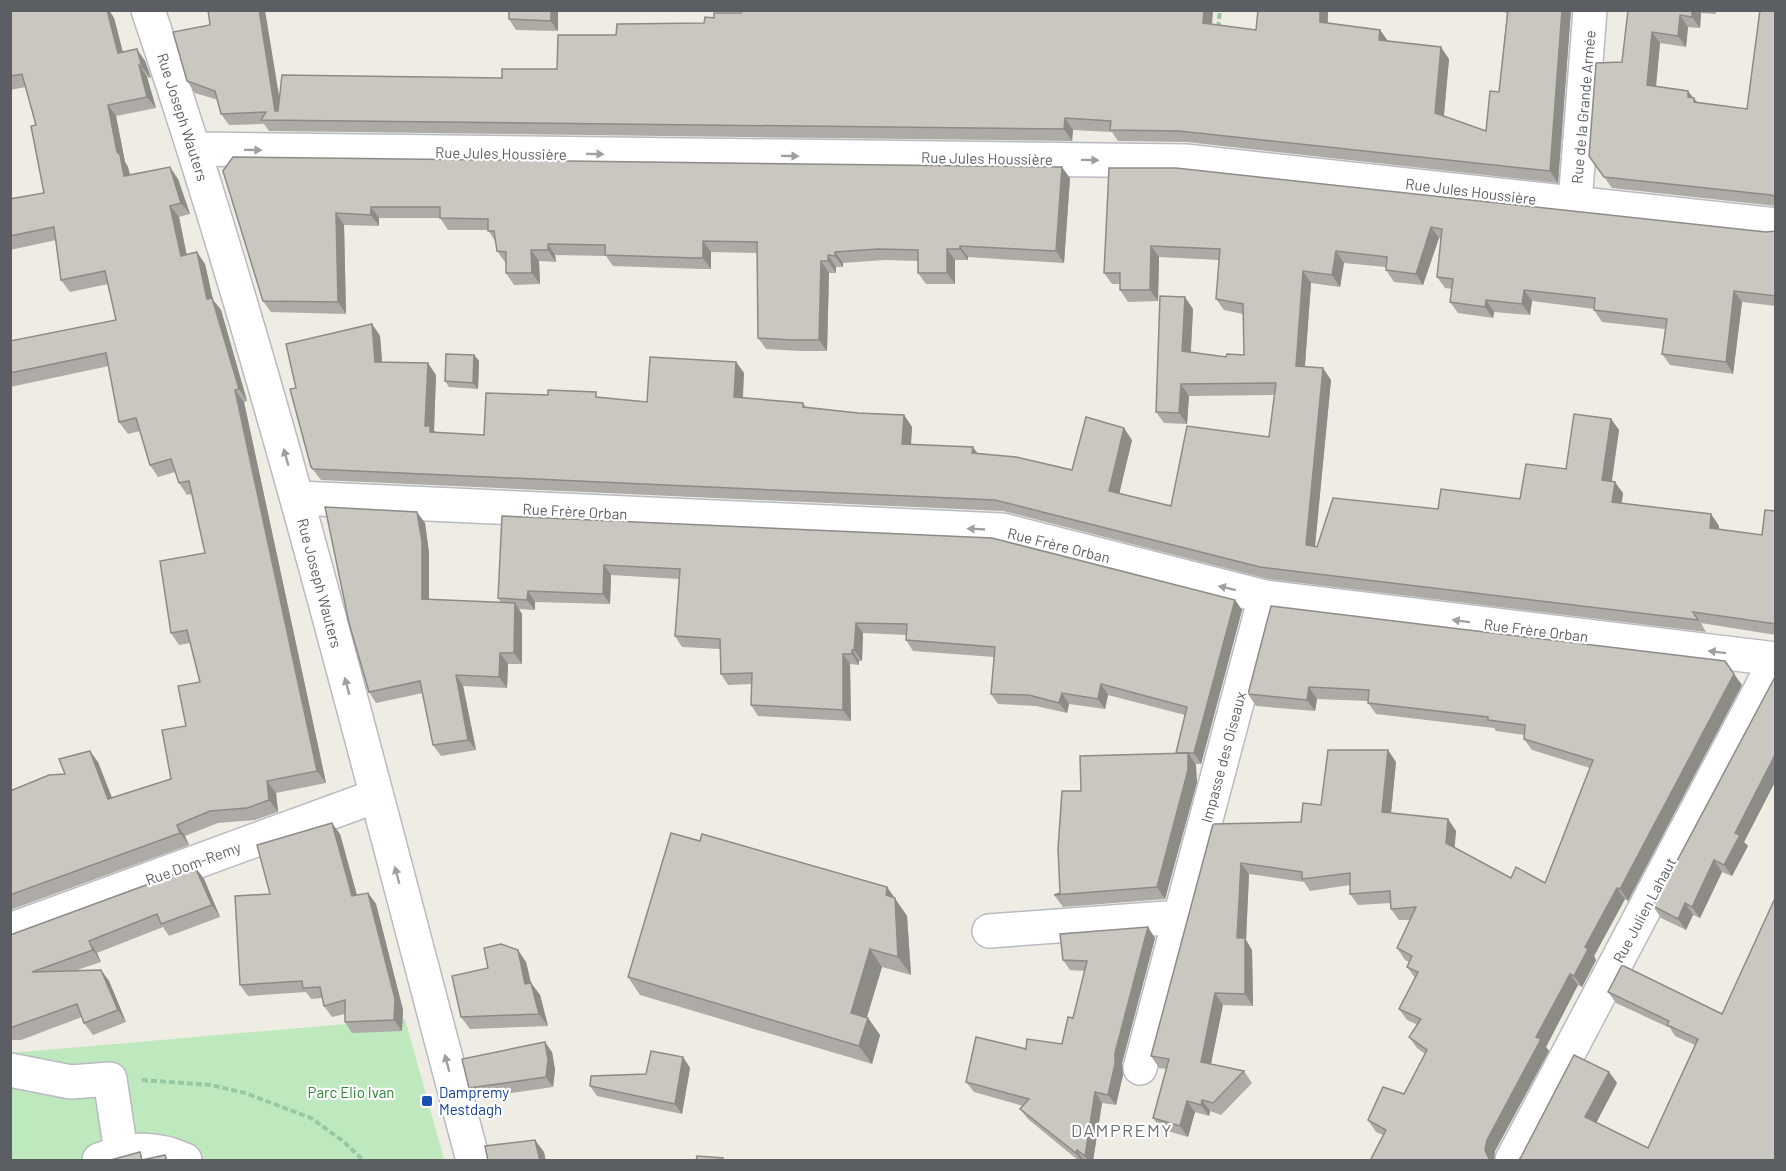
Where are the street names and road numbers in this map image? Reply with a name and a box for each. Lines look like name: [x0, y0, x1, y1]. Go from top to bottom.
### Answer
street label: Rue de la Grande Armée: [1567, 30, 1599, 184]
street label: Rue Joseph Wauters: [154, 51, 212, 183]
street label: Rue Jules Houssière: [435, 143, 567, 163]
street label: Rue Jules Houssière: [921, 148, 1053, 168]
street label: Rue Jules Houssière: [1404, 174, 1538, 208]
street label: Rue Frère Orban: [522, 499, 628, 523]
street label: Rue Joseph Wauters: [294, 516, 346, 650]
street label: Rue Frère Orban: [1006, 524, 1112, 566]
street label: Rue Frère Orban: [1483, 615, 1589, 645]
street label: Impasse des Oiseaux: [1197, 690, 1249, 824]
street label: Rue Dom-Remy: [143, 837, 243, 889]
street label: Rue Julien Lahaut: [1609, 854, 1679, 966]

